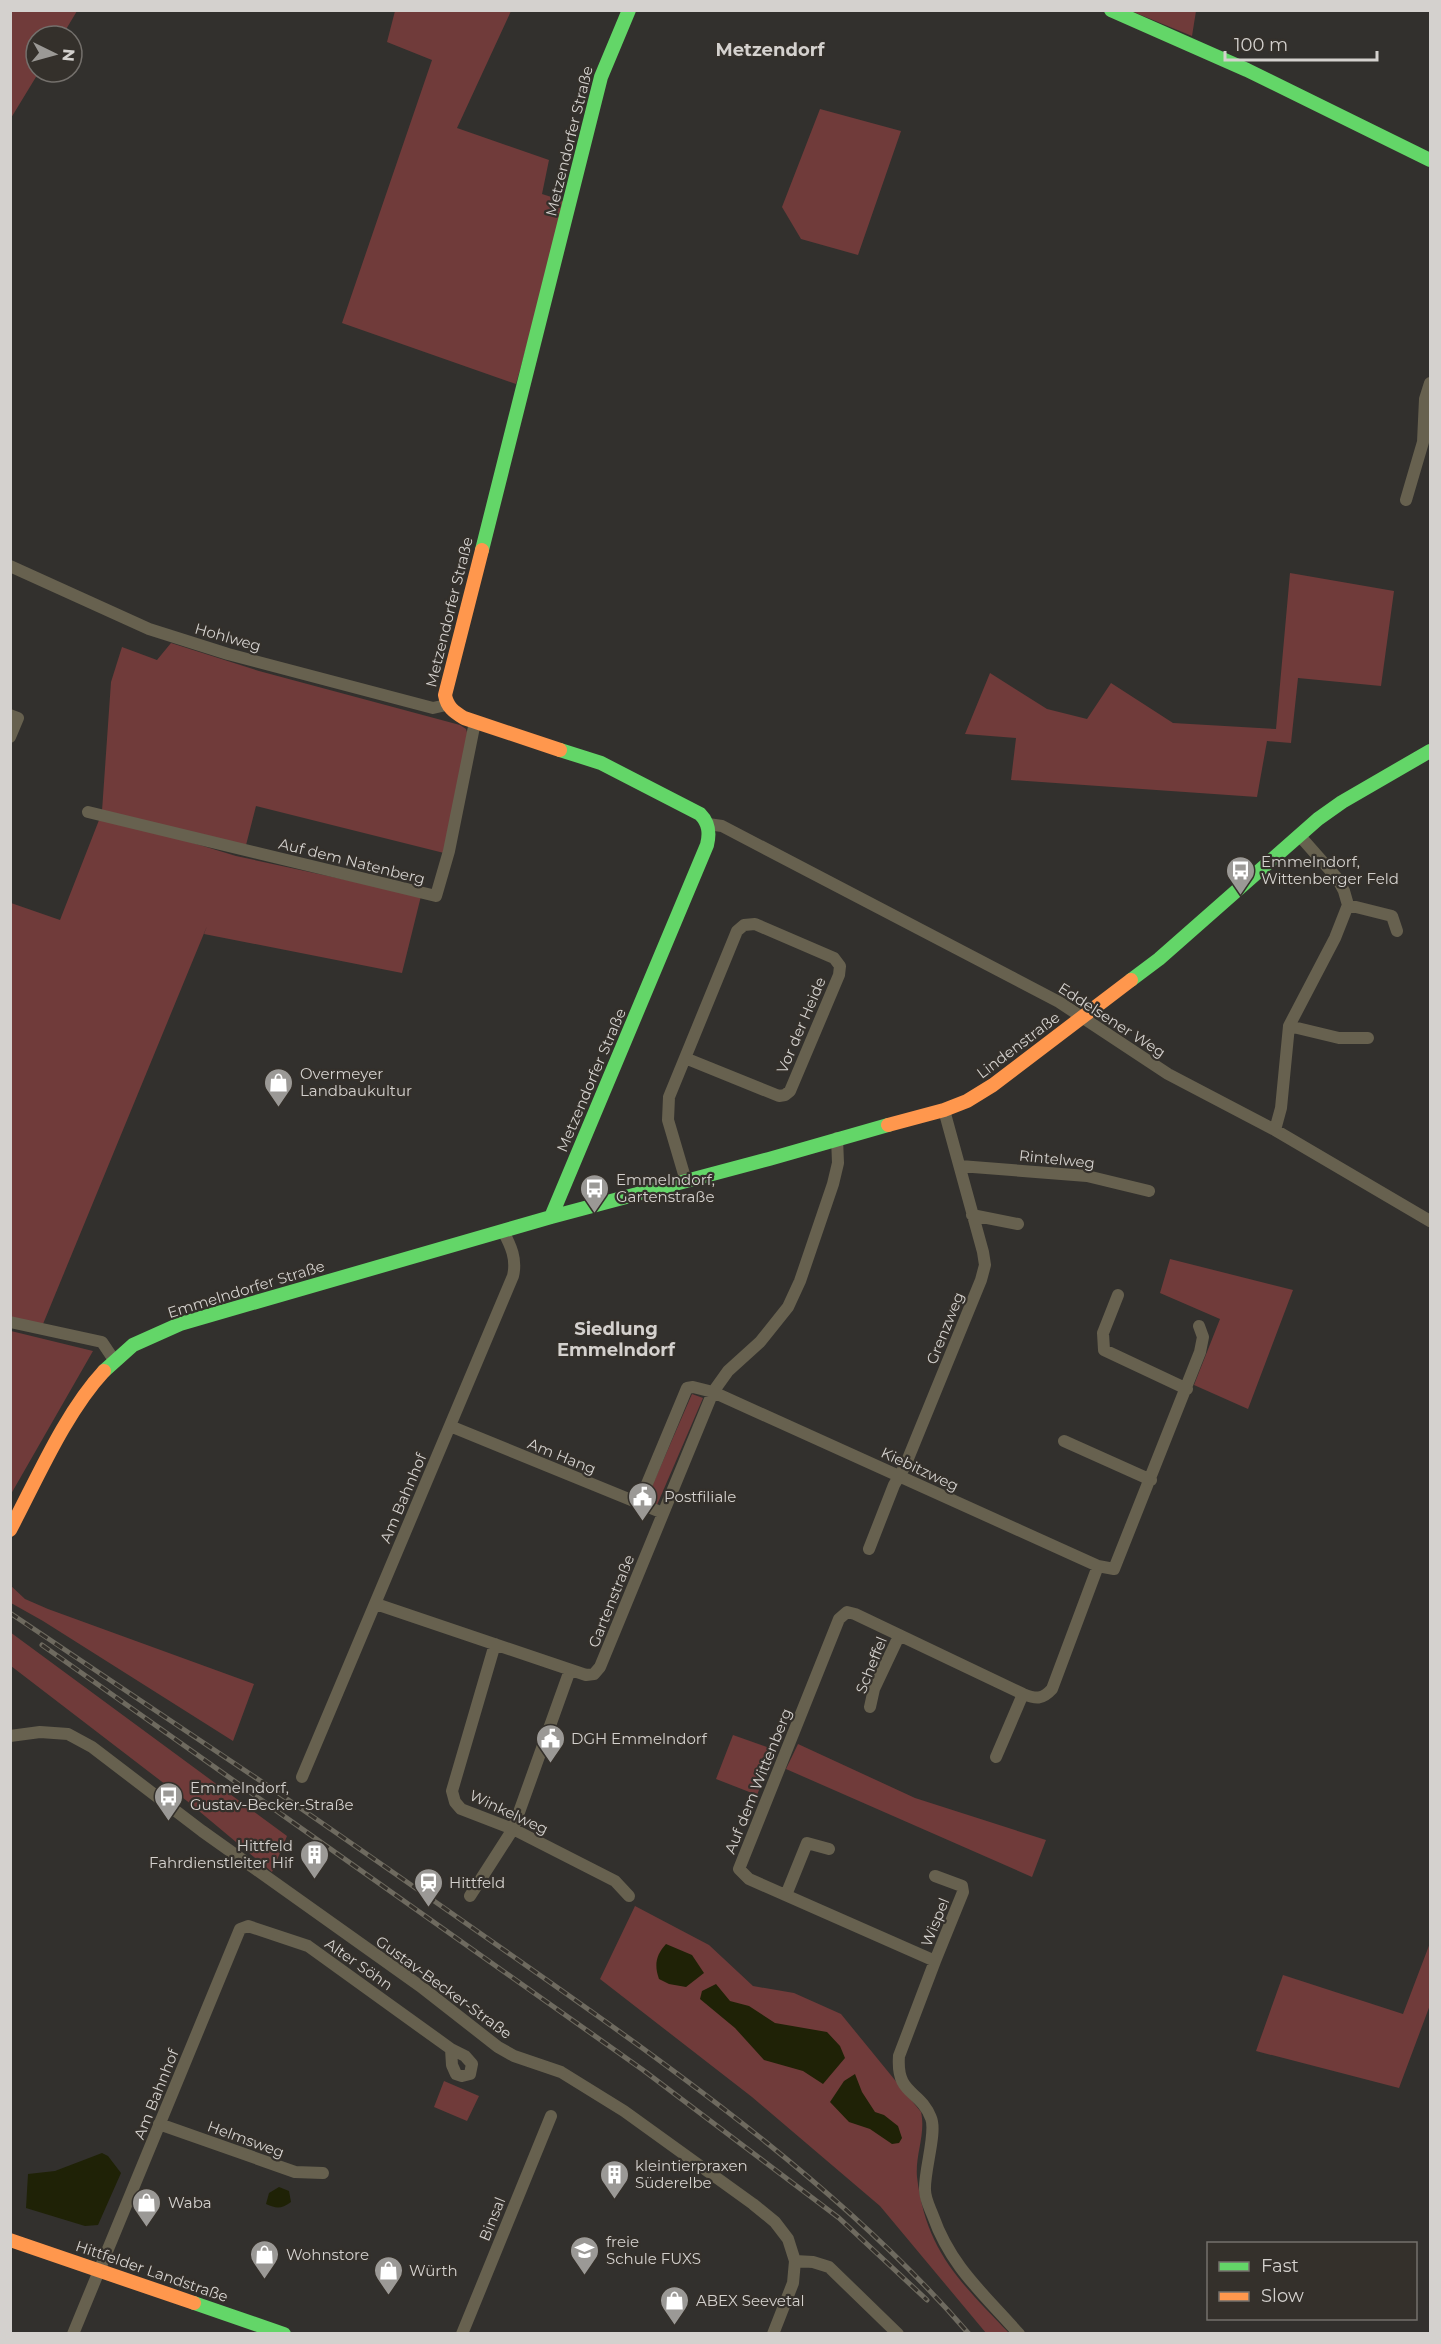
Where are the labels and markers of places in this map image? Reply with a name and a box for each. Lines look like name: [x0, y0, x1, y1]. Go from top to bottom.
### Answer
place label: Emmelndorf, Wittenberger Feld: [1261, 852, 1399, 888]
bus stop icon: Emmelndorf, Wittenberger Feld: [1224, 854, 1256, 896]
place label: Overmeyer Landbaukultur: [300, 1064, 412, 1100]
shop icon: Overmeyer Landbaukultur: [263, 1066, 295, 1108]
place label: Emmelndorf, Gartenstraße: [616, 1170, 715, 1206]
bus stop icon: Emmelndorf, Gartenstraße: [579, 1172, 611, 1214]
public building icon: Postfiliale: [627, 1480, 659, 1522]
place label: Postfiliale: [664, 1487, 736, 1506]
public building icon: DGH Emmelndorf: [534, 1722, 566, 1764]
place label: DGH Emmelndorf: [571, 1729, 708, 1748]
place label: Emmelndorf, Gustav-Becker-Straße: [190, 1778, 354, 1814]
bus stop icon: Emmelndorf, Gustav-Becker-Straße: [153, 1780, 185, 1822]
place label: Hittfeld Fahrdienstleiter Hif: [149, 1836, 294, 1872]
building icon: Hittfeld Fahrdienstleiter Hif: [298, 1838, 330, 1880]
station icon: Hittfeld: [412, 1866, 444, 1908]
place label: Hittfeld: [449, 1873, 505, 1892]
place label: kleintierpraxen Süderelbe: [635, 2156, 748, 2192]
building icon: kleintierpraxen Süderelbe: [598, 2158, 630, 2200]
shop icon: Waba: [131, 2186, 163, 2228]
place label: Waba: [168, 2193, 212, 2212]
place label: freie Schule FUXS: [606, 2232, 701, 2268]
school or university icon: freie Schule FUXS: [569, 2234, 601, 2276]
shop icon: Wohnstore: [249, 2238, 281, 2280]
place label: Wohnstore: [286, 2245, 369, 2264]
shop icon: Würth: [372, 2254, 404, 2296]
place label: Würth: [409, 2261, 458, 2280]
shop icon: ABEX Seevetal: [659, 2284, 691, 2326]
place label: ABEX Seevetal: [696, 2291, 805, 2310]

